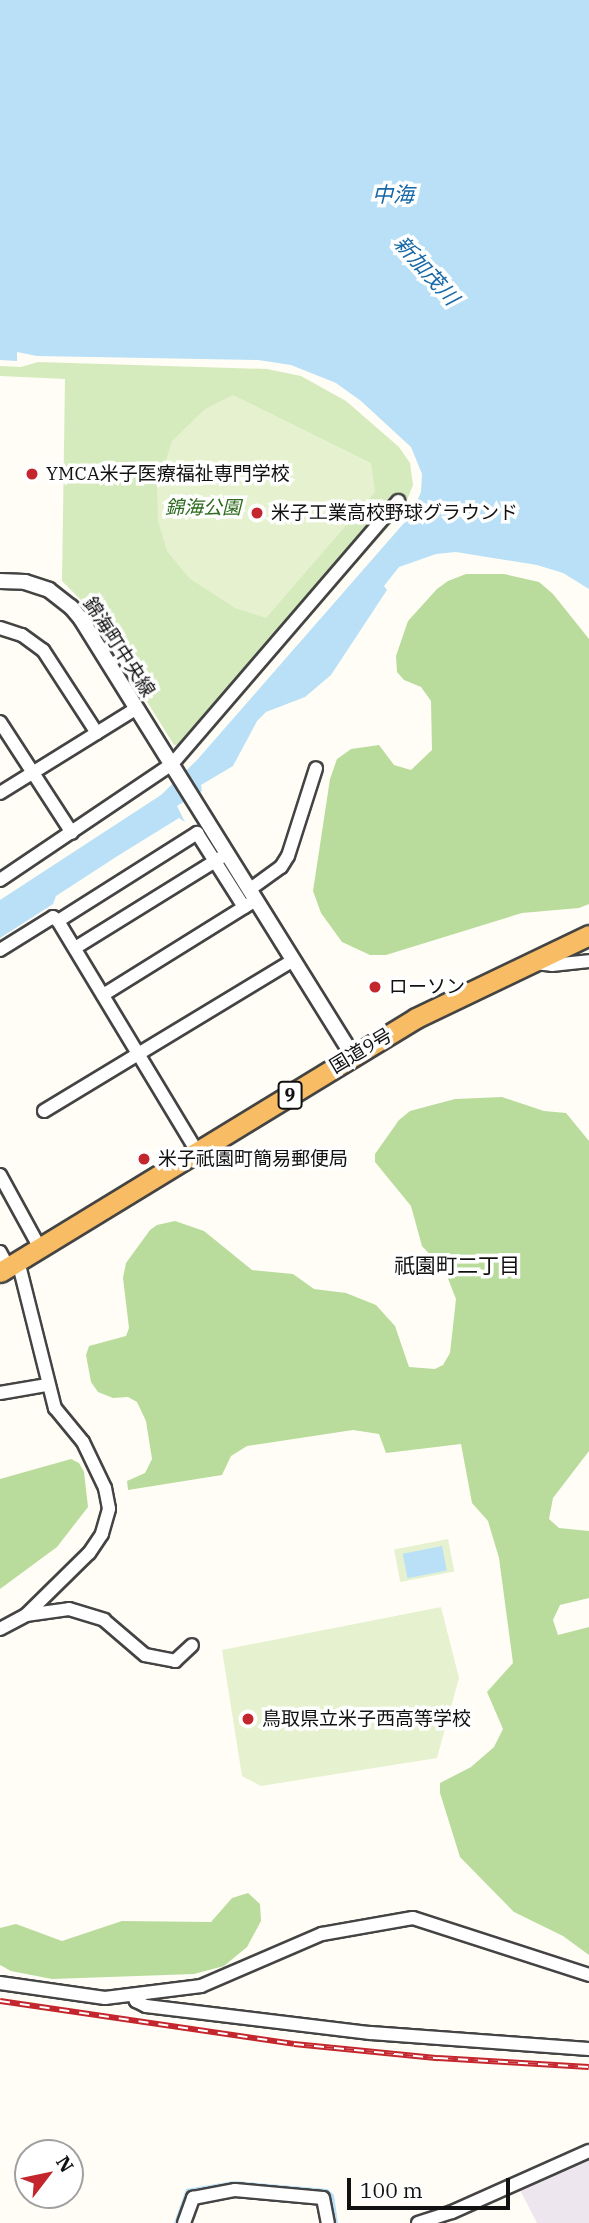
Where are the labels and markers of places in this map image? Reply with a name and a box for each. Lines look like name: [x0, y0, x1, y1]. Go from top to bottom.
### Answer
place label: YMCA米子医療福祉専門学校: [46, 463, 290, 485]
marker: YMCA米子医療福祉専門学校: [24, 466, 40, 482]
place label: 米子工業高校野球グラウンド: [271, 502, 518, 524]
marker: 米子工業高校野球グラウンド: [249, 505, 265, 521]
place label: ローソン: [389, 976, 465, 998]
marker: ローソン: [367, 979, 383, 995]
place label: 米子祇園町簡易郵便局: [158, 1148, 348, 1170]
marker: 米子祇園町簡易郵便局: [136, 1151, 152, 1167]
place label: 鳥取県立米子西高等学校: [262, 1708, 471, 1730]
marker: 鳥取県立米子西高等学校: [240, 1711, 256, 1727]

